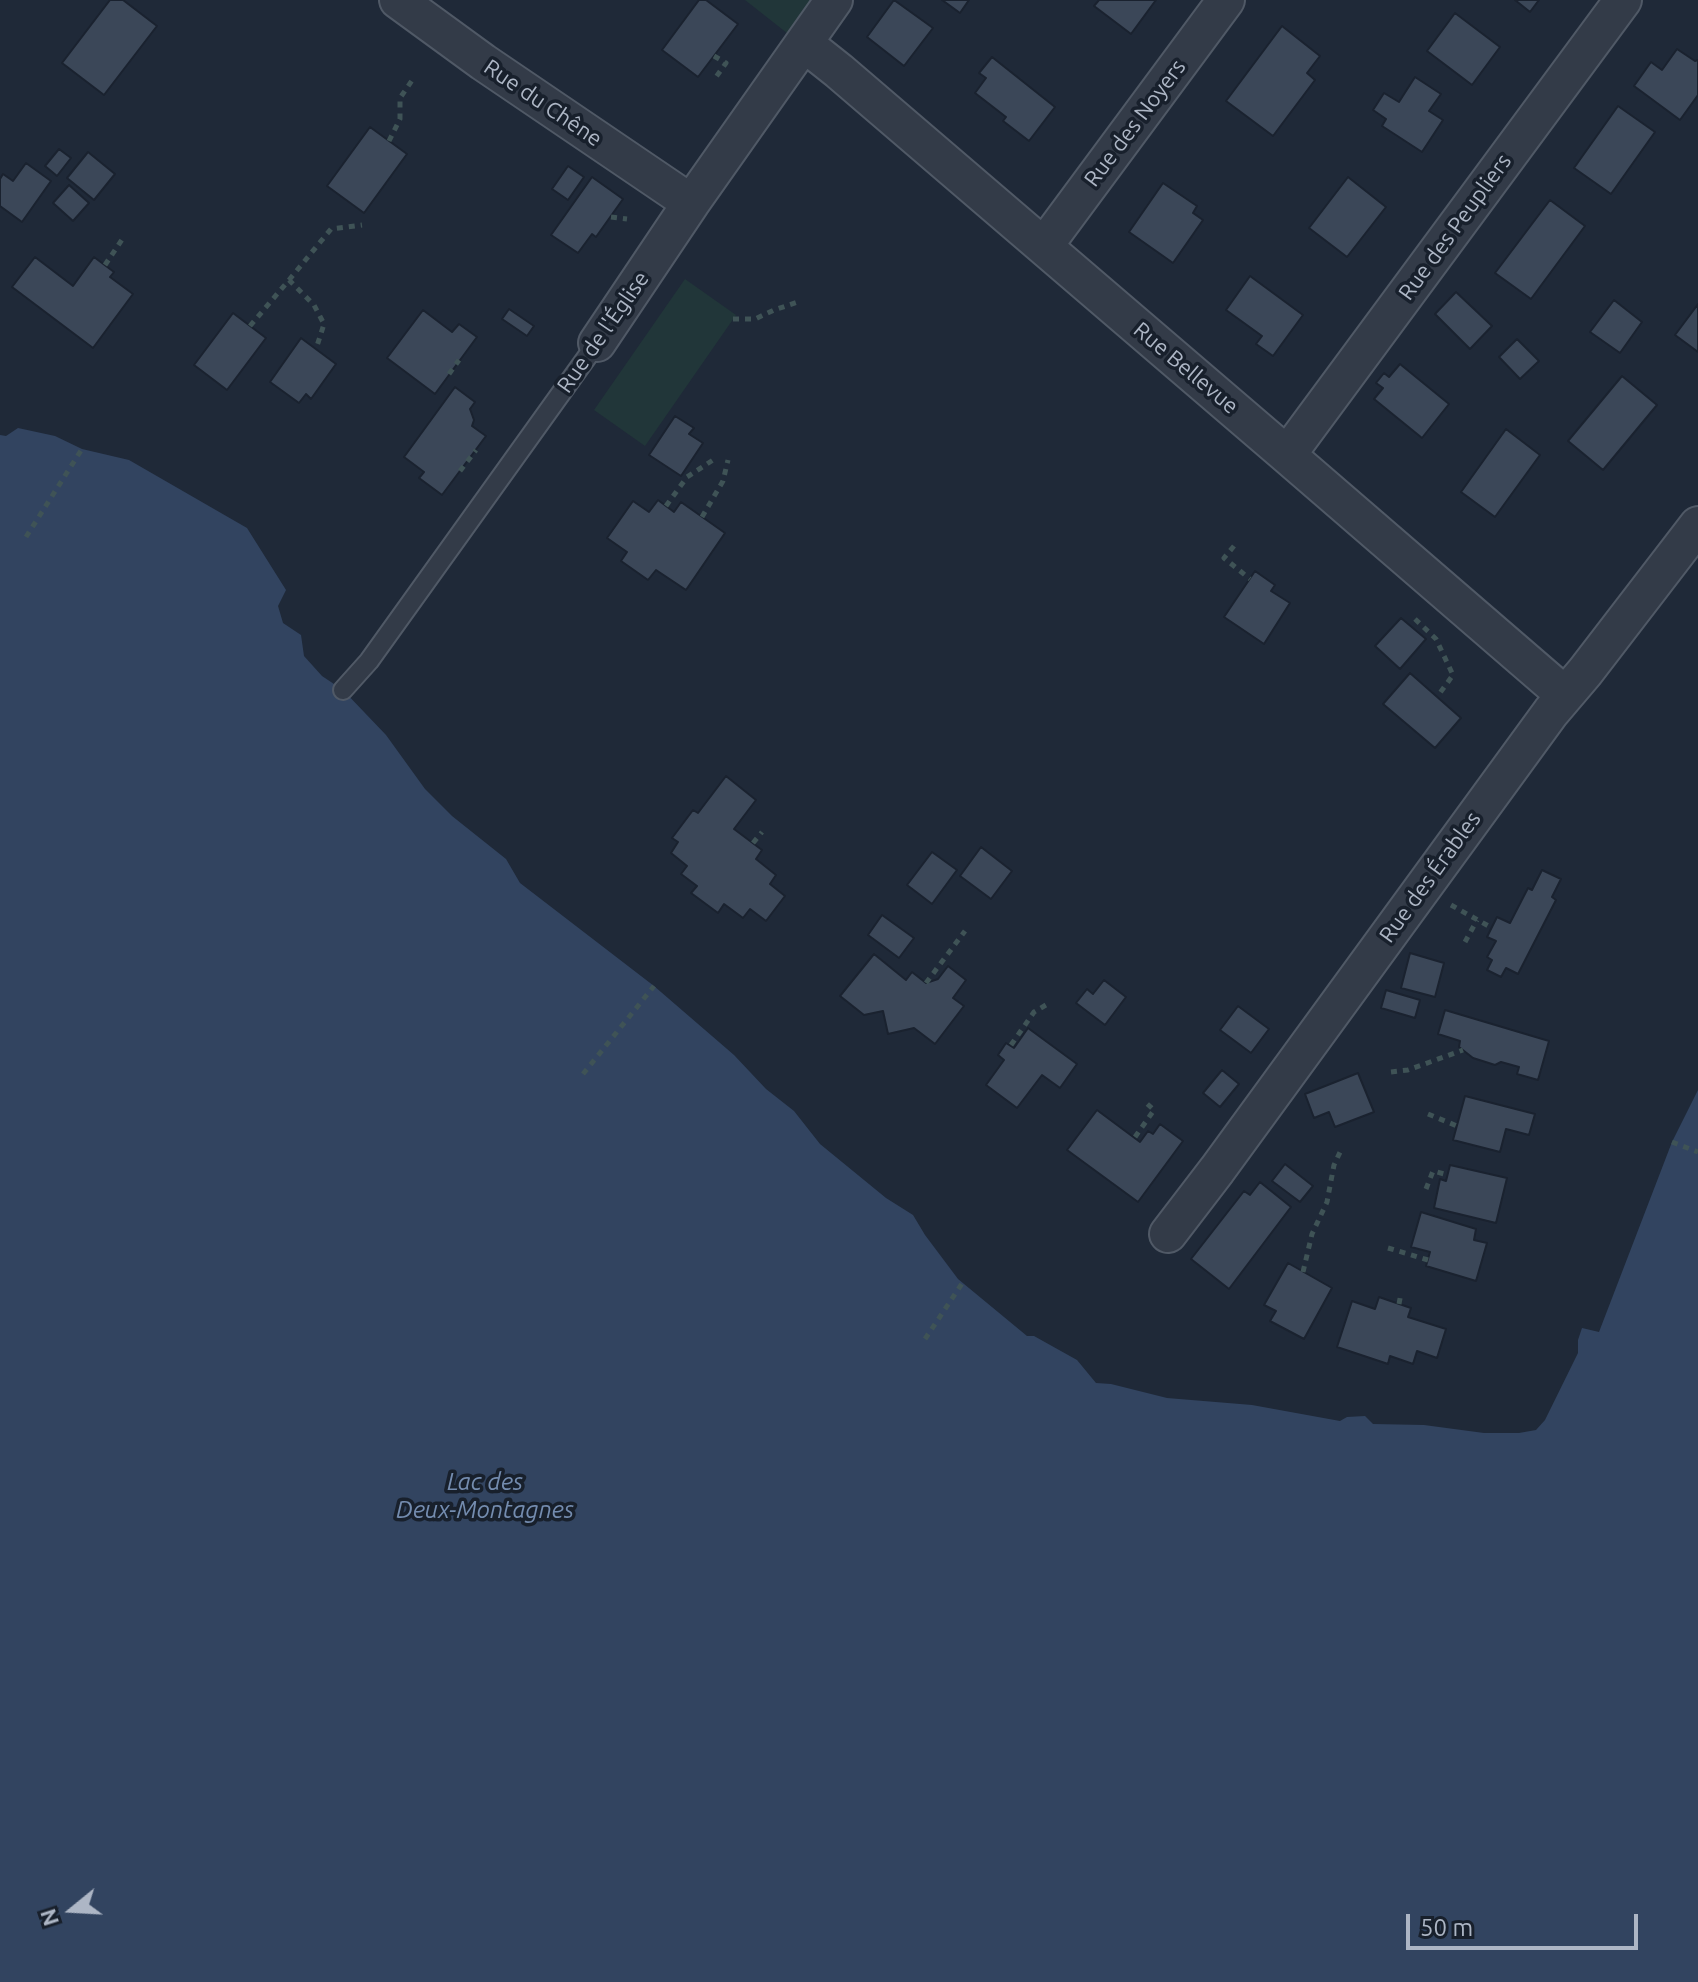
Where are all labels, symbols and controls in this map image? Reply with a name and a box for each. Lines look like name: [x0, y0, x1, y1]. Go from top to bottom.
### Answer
street label: Rue du Chêne: [479, 54, 607, 152]
street label: Rue des Noyers: [1079, 54, 1191, 192]
street label: Rue des Peupliers: [1393, 149, 1517, 305]
street label: Rue de l'Église: [551, 266, 655, 398]
street label: Rue Bellevue: [1128, 317, 1244, 419]
street label: Rue des Érables: [1374, 806, 1486, 948]
water label: Lac des Deux-Montagnes: [396, 1468, 574, 1524]
north arrow: [32, 1870, 112, 1950]
scale bar: [1410, 1898, 1642, 1948]
text: N: [34, 1906, 63, 1929]
text: 50 m: [1420, 1914, 1473, 1941]

